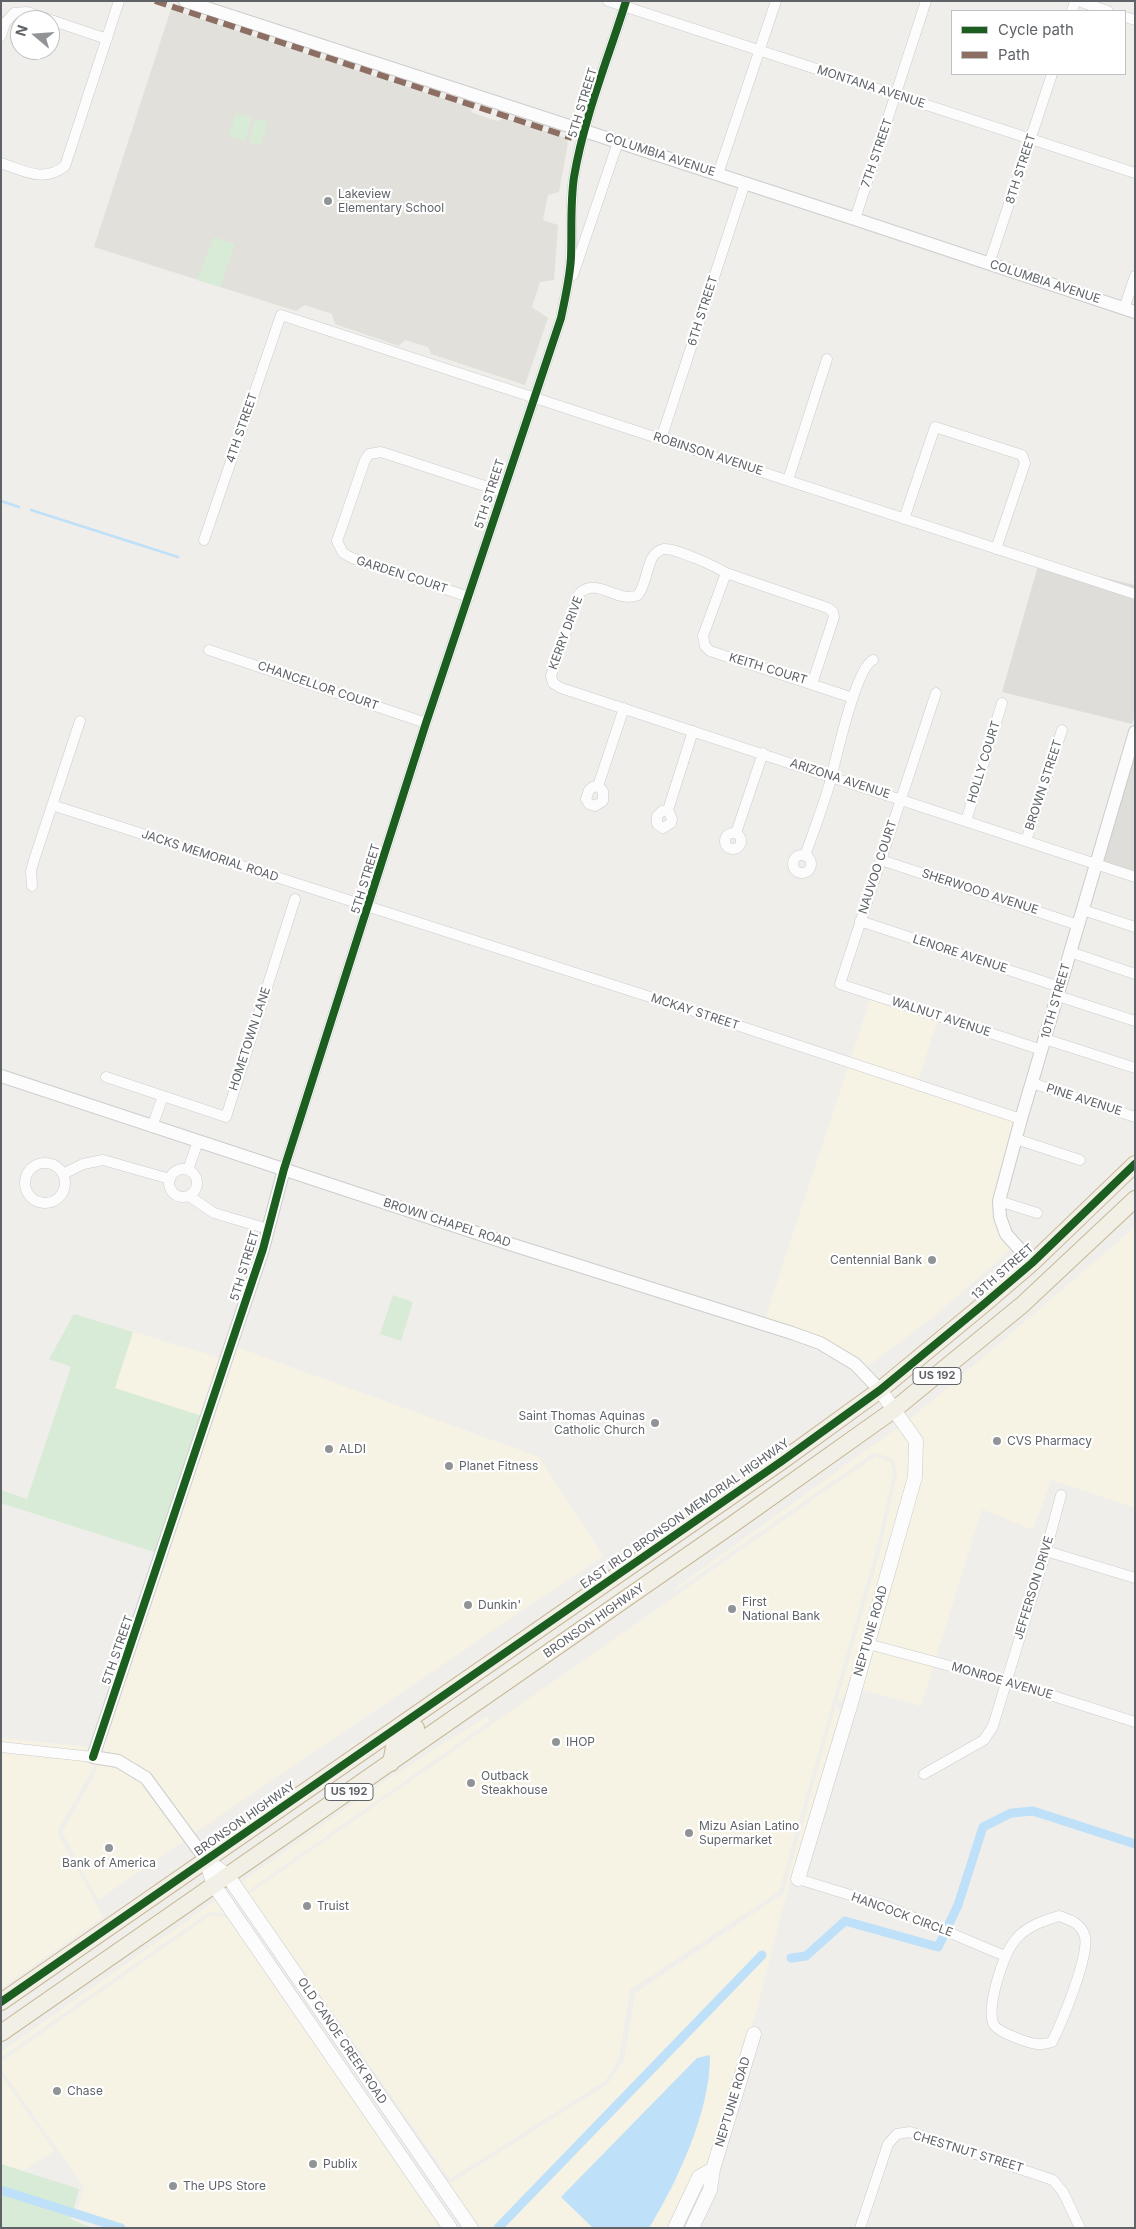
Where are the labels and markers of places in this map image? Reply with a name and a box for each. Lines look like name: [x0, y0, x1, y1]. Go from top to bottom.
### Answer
place label: Lakeview Elementary School: [338, 187, 444, 215]
marker: Lakeview Elementary School: [322, 195, 334, 207]
place label: Centennial Bank: [830, 1253, 922, 1267]
marker: Centennial Bank: [926, 1254, 938, 1266]
place label: Saint Thomas Aquinas Catholic Church: [518, 1409, 645, 1437]
marker: Saint Thomas Aquinas Catholic Church: [649, 1417, 661, 1429]
place label: CVS Pharmacy: [1007, 1434, 1092, 1448]
marker: CVS Pharmacy: [991, 1435, 1003, 1447]
place label: ALDI: [339, 1442, 366, 1456]
marker: ALDI: [323, 1443, 335, 1455]
place label: Planet Fitness: [459, 1459, 538, 1473]
marker: Planet Fitness: [443, 1460, 455, 1472]
place label: First National Bank: [742, 1595, 820, 1623]
place label: Dunkin': [478, 1598, 521, 1612]
marker: Dunkin': [462, 1599, 474, 1611]
marker: First National Bank: [726, 1603, 738, 1615]
place label: IHOP: [566, 1735, 595, 1749]
marker: IHOP: [550, 1736, 562, 1748]
place label: Outback Steakhouse: [481, 1769, 548, 1797]
marker: Outback Steakhouse: [465, 1777, 477, 1789]
place label: Mizu Asian Latino Supermarket: [699, 1819, 799, 1847]
marker: Mizu Asian Latino Supermarket: [683, 1827, 695, 1839]
marker: Bank of America: [103, 1842, 115, 1854]
place label: Bank of America: [62, 1856, 156, 1870]
place label: Truist: [317, 1899, 349, 1913]
marker: Truist: [301, 1900, 313, 1912]
place label: Chase: [67, 2084, 103, 2098]
marker: Chase: [51, 2085, 63, 2097]
place label: Publix: [323, 2157, 357, 2171]
marker: Publix: [307, 2158, 319, 2170]
place label: The UPS Store: [183, 2179, 266, 2193]
marker: The UPS Store: [167, 2180, 179, 2192]

